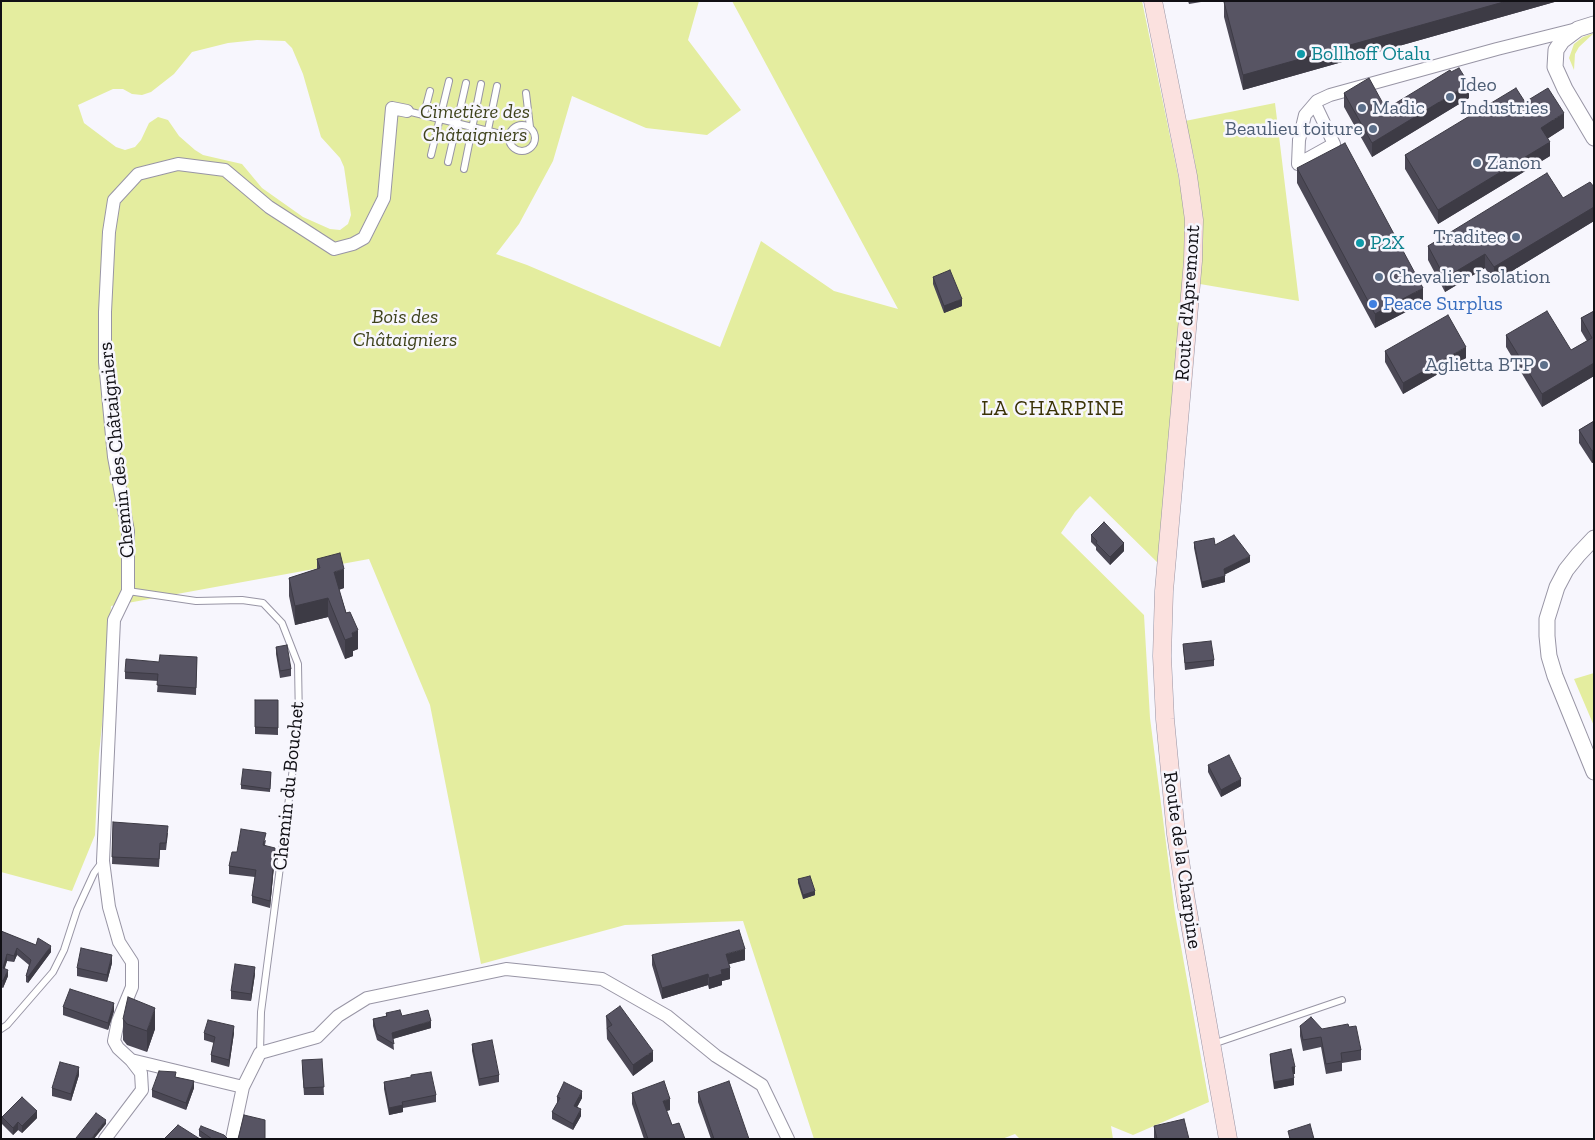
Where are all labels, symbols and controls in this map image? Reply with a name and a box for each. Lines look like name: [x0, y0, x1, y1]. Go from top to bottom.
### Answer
place label: Bollhoff Otalu: [1311, 42, 1430, 66]
marker: Bollhoff Otalu: [1295, 48, 1307, 60]
place label: Ideo Industries: [1460, 73, 1548, 120]
marker: Ideo Industries: [1444, 91, 1456, 103]
place label: Madic: [1372, 96, 1425, 120]
park label: Cimetière des Châtaigniers: [420, 100, 530, 147]
marker: Madic: [1356, 102, 1368, 114]
place label: Beaulieu toiture: [1225, 117, 1363, 141]
marker: Beaulieu toiture: [1367, 123, 1379, 135]
place label: Zanon: [1487, 151, 1541, 175]
marker: Zanon: [1471, 157, 1483, 169]
street label: Route d'Apremont: [1171, 224, 1205, 382]
place label: Traditec: [1433, 225, 1506, 249]
place label: P2X: [1370, 231, 1404, 255]
marker: Traditec: [1510, 231, 1522, 243]
marker: P2X: [1354, 237, 1366, 249]
place label: Chevalier Isolation: [1389, 265, 1550, 289]
marker: Chevalier Isolation: [1373, 271, 1385, 283]
place label: Peace Surplus: [1383, 292, 1503, 316]
marker: Peace Surplus: [1367, 298, 1379, 310]
park label: Bois des Châtaigniers: [353, 305, 457, 352]
street label: Chemin des Châtaigniers: [94, 341, 140, 559]
place label: Aglietta BTP: [1425, 353, 1534, 377]
marker: Aglietta BTP: [1538, 359, 1550, 371]
district label: LA CHARPINE: [980, 396, 1126, 422]
street label: Chemin du Bouchet: [268, 700, 310, 872]
street label: Route de la Charpine: [1158, 770, 1206, 950]

